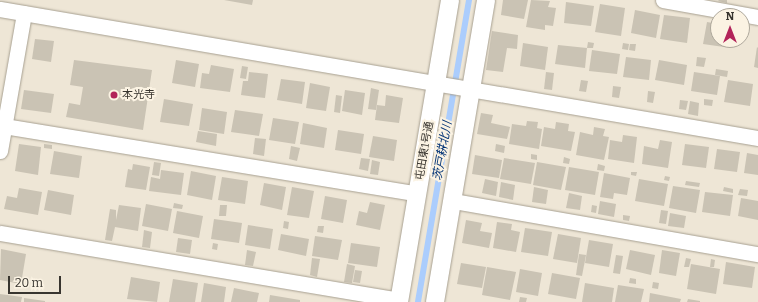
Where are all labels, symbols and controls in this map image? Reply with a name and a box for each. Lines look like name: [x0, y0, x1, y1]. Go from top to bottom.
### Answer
north arrow: [710, 8, 750, 48]
text: N: [726, 10, 734, 23]
place label: 本光寺: [122, 88, 155, 102]
marker: 本光寺: [109, 90, 119, 100]
water label: 茨戸耕北川: [431, 120, 455, 182]
street label: 屯田東1号通: [413, 121, 437, 181]
scale bar: [10, 268, 63, 294]
text: 20 m: [15, 276, 43, 290]

